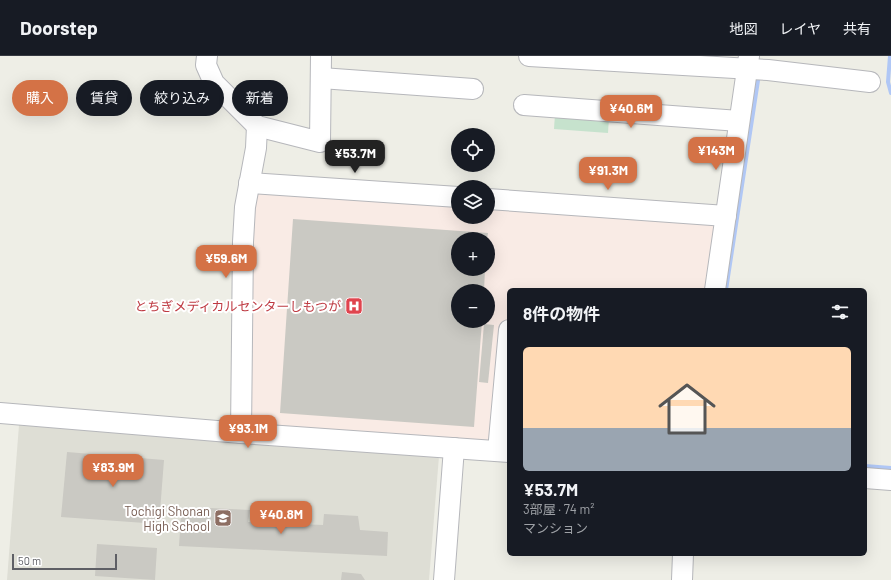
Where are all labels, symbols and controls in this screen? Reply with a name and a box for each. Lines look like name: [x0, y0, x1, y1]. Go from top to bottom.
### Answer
text: Doorstep: [20, 16, 98, 39]
text: 地図: [729, 20, 757, 37]
text: レイヤ: [779, 20, 821, 37]
text: 共有: [843, 20, 871, 37]
chip: 購入: [12, 80, 68, 116]
chip: 賃貸: [76, 80, 132, 116]
chip: 絞り込み: [140, 80, 224, 116]
chip: 新着: [232, 80, 288, 116]
pin: ¥40.6M: [598, 95, 664, 129]
text: ¥40.6M: [609, 100, 653, 116]
map controls: [451, 128, 495, 328]
button: locate: [451, 128, 495, 172]
pin: ¥143M: [688, 137, 744, 171]
pin: ¥53.7M: [322, 140, 388, 174]
text: ¥143M: [697, 142, 735, 158]
text: ¥53.7M: [334, 145, 376, 161]
pin: ¥91.3M: [575, 157, 641, 191]
text: ¥91.3M: [588, 162, 628, 178]
button: layers: [451, 180, 495, 224]
button: +: [451, 232, 495, 276]
pin: ¥59.6M: [193, 245, 259, 279]
text: ¥59.6M: [205, 250, 247, 266]
button: −: [451, 284, 495, 328]
hospital icon: とちぎメディカルセンターしもつが: [344, 296, 364, 316]
place label: とちぎメディカルセンターしもつが: [134, 298, 341, 314]
icon: filters: [829, 301, 851, 323]
text: 8件の物件: [523, 303, 600, 323]
icon: home: [651, 373, 723, 445]
pin: ¥93.1M: [215, 415, 281, 449]
text: ¥93.1M: [228, 420, 268, 436]
pin: ¥83.9M: [80, 454, 146, 488]
text: ¥83.9M: [92, 459, 134, 475]
text: ¥53.7M: [523, 479, 578, 499]
pin: ¥40.8M: [248, 501, 314, 535]
text: 3部屋 · 74 m²: [523, 501, 595, 517]
place label: Tochigi Shonan High School: [124, 503, 210, 534]
text: ¥40.8M: [259, 506, 303, 522]
school or university icon: Tochigi Shonan High School: [213, 508, 233, 528]
text: マンション: [523, 520, 588, 536]
scale bar: [12, 552, 117, 571]
text: 50 m: [18, 554, 41, 567]

